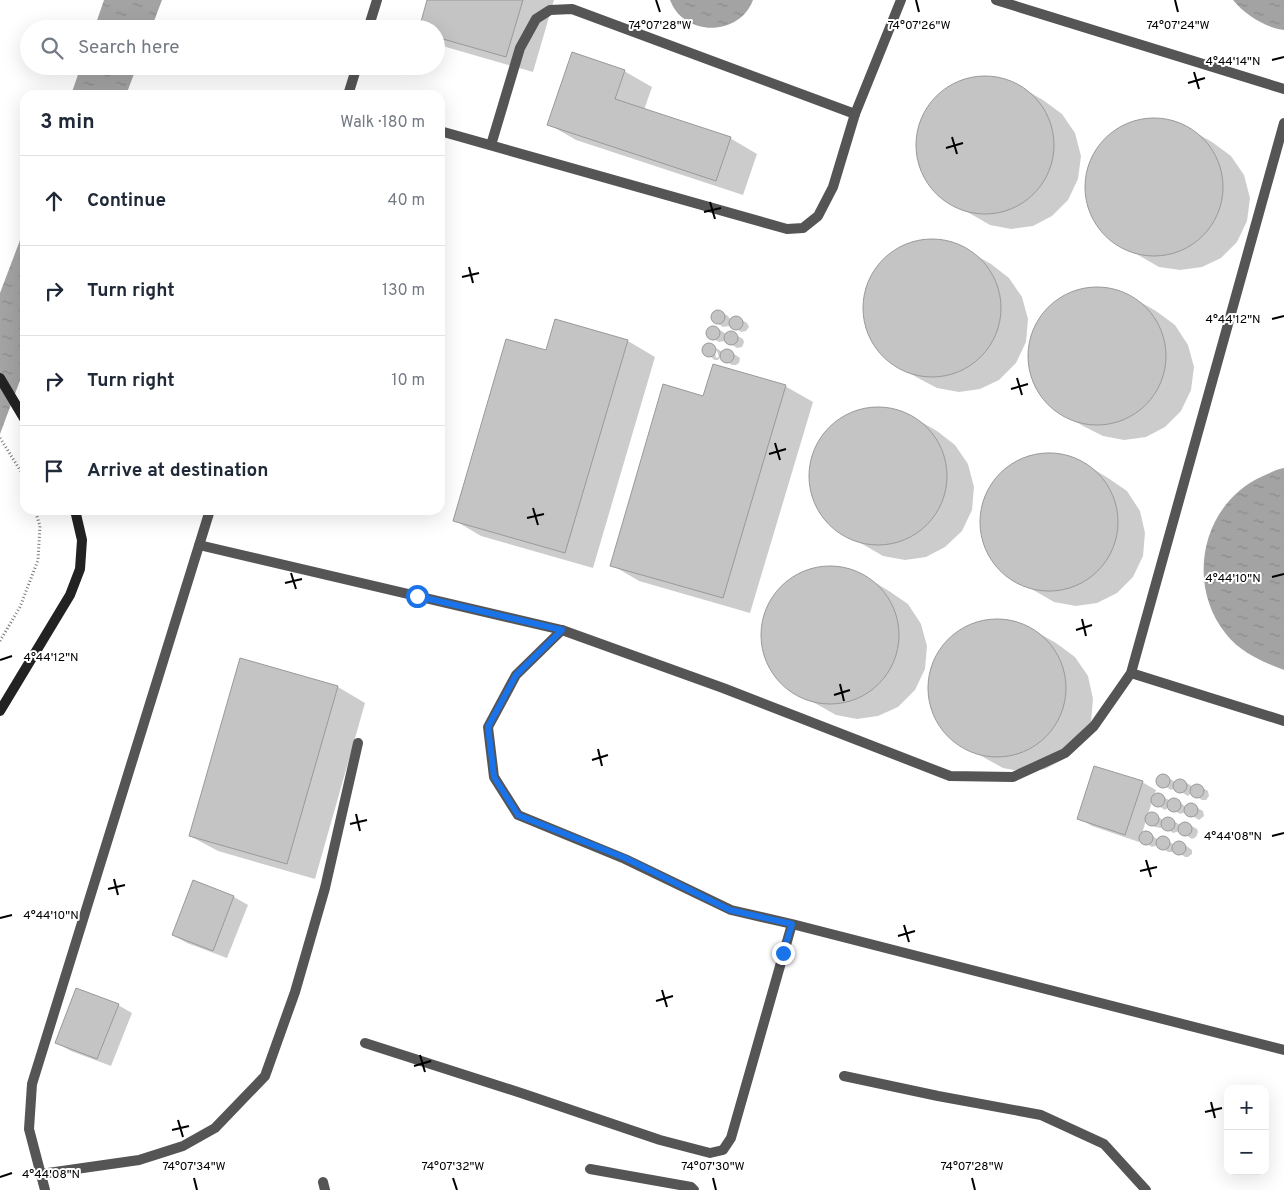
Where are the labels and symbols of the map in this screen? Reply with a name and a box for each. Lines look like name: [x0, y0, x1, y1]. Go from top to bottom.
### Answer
text: 74°07'28"W: [628, 18, 692, 34]
text: 74°07'26"W: [887, 18, 951, 34]
text: 74°07'24"W: [1146, 18, 1210, 34]
text: 4°44'14"N: [1206, 54, 1260, 70]
text: 4°44'12"N: [1206, 312, 1261, 328]
text: 4°44'10"N: [1205, 571, 1261, 587]
route start: [406, 585, 429, 608]
text: 4°44'12"N: [24, 650, 79, 666]
text: 4°44'08"N: [1204, 829, 1262, 845]
text: 4°44'10"N: [23, 908, 79, 924]
route end: [772, 942, 795, 965]
text: 74°07'34"W: [162, 1159, 226, 1175]
text: 74°07'32"W: [422, 1159, 484, 1175]
text: 74°07'30"W: [681, 1159, 745, 1175]
text: 74°07'28"W: [940, 1159, 1004, 1175]
text: 4°44'08"N: [22, 1167, 80, 1183]

